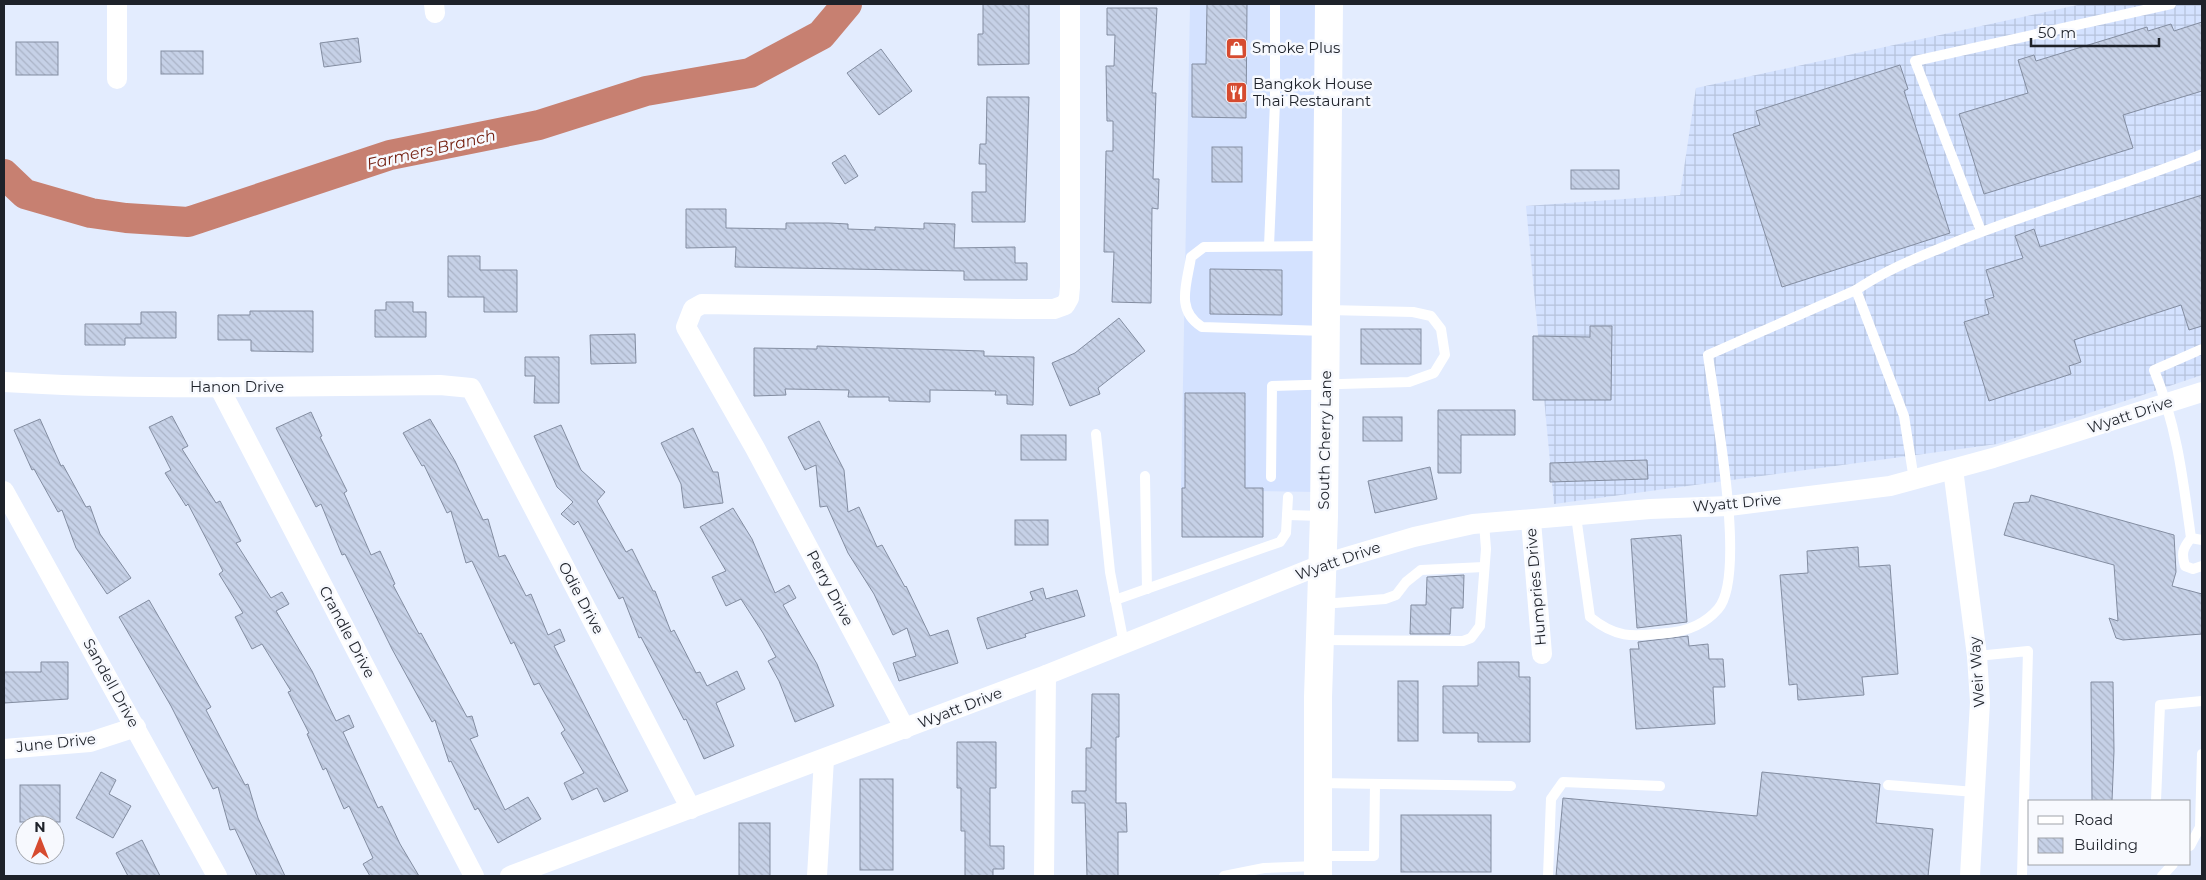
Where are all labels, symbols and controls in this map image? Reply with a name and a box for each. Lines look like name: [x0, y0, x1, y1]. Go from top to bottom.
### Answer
scale bar: [2031, 15, 2158, 47]
text: 50 m: [2038, 23, 2076, 42]
shop icon: Smoke Plus: [1224, 36, 1248, 60]
place label: Smoke Plus: [1252, 38, 1340, 57]
place label: Bangkok House Thai Restaurant: [1253, 74, 1373, 110]
restaurant icon: Bangkok House Thai Restaurant: [1225, 81, 1249, 105]
water label: Farmers Branch: [365, 125, 497, 174]
street label: South Cherry Lane: [1314, 370, 1335, 510]
street label: Hanon Drive: [190, 377, 284, 396]
street label: Wyatt Drive: [2085, 392, 2175, 437]
street label: Wyatt Drive: [1692, 489, 1782, 516]
street label: Humpries Drive: [1521, 527, 1550, 647]
street label: Wyatt Drive: [1293, 537, 1383, 584]
street label: Perry Drive: [803, 547, 858, 629]
street label: Odie Drive: [554, 558, 608, 637]
street label: Crandle Drive: [315, 582, 380, 681]
street label: Sandell Drive: [79, 635, 144, 731]
street label: Weir Way: [1964, 635, 1988, 708]
street label: Wyatt Drive: [915, 683, 1005, 732]
street label: June Drive: [14, 729, 97, 756]
legend: [2028, 800, 2191, 865]
text: Road: [2074, 810, 2113, 829]
north arrow: [15, 815, 65, 865]
text: N: [34, 818, 46, 836]
text: Building: [2074, 835, 2138, 854]

